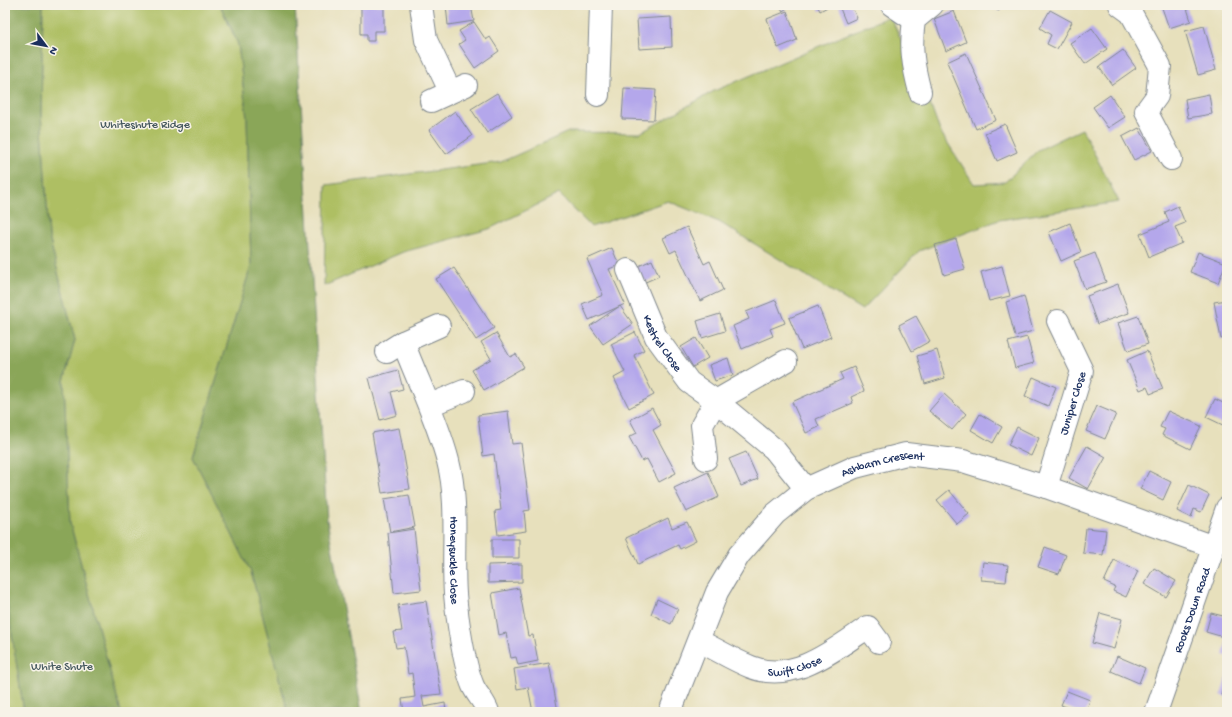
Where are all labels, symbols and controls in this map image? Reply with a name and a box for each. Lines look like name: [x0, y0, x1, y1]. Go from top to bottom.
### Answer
north arrow: [26, 26, 66, 66]
text: N: [46, 44, 60, 56]
park label: Whiteshute Ridge: [100, 119, 191, 133]
street label: Kestrel Close: [639, 313, 684, 376]
street label: Juniper Close: [1058, 369, 1091, 437]
street label: Ashbarn Crescent: [839, 449, 926, 481]
street label: Honeysuckle Close: [445, 516, 461, 606]
street label: Rooks Down Road: [1172, 565, 1215, 655]
street label: Swift Close: [767, 653, 825, 681]
park label: White Shute: [31, 661, 94, 675]

